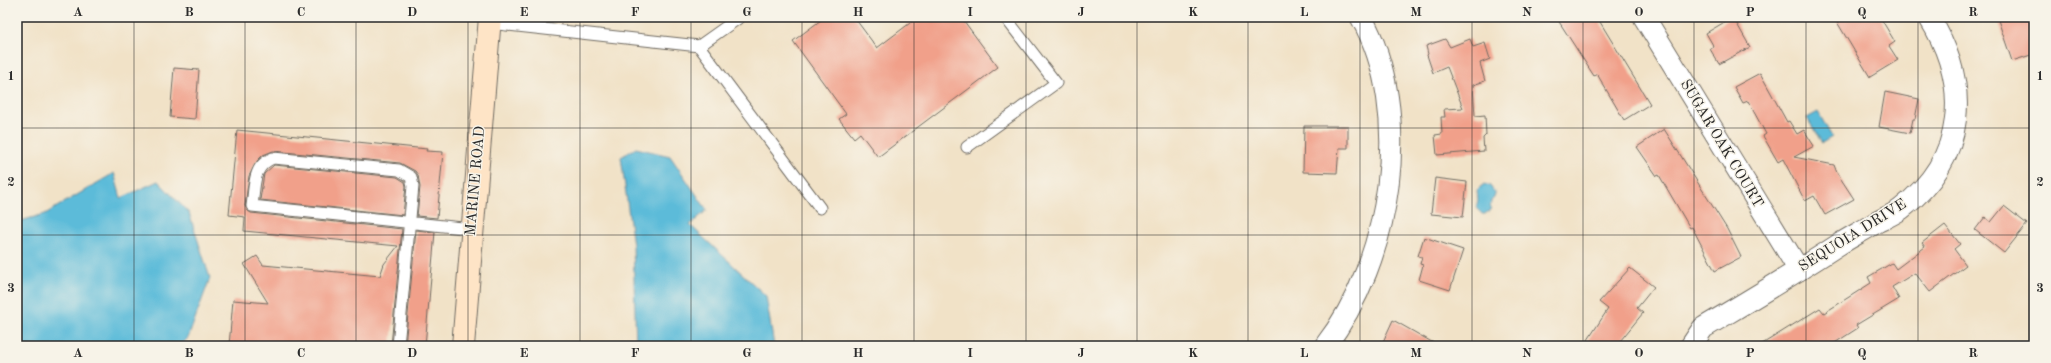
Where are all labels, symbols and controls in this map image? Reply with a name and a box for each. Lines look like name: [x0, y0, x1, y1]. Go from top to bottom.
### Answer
text: A: [73, 6, 83, 19]
text: B: [184, 6, 194, 19]
text: C: [297, 6, 305, 19]
text: D: [407, 6, 417, 19]
text: E: [520, 6, 529, 19]
text: F: [631, 6, 640, 19]
text: G: [742, 6, 752, 19]
text: H: [853, 6, 864, 19]
text: I: [967, 6, 973, 19]
text: J: [1077, 6, 1085, 19]
text: K: [1188, 6, 1198, 19]
text: L: [1300, 6, 1309, 19]
text: M: [1410, 6, 1422, 19]
text: N: [1522, 6, 1532, 19]
text: O: [1634, 6, 1644, 19]
text: P: [1745, 6, 1755, 19]
text: Q: [1857, 6, 1867, 19]
text: R: [1968, 6, 1978, 19]
text: 1: [7, 70, 15, 83]
text: 1: [2036, 70, 2044, 83]
street label: SUGAR OAK COURT: [1677, 77, 1765, 211]
street label: MARINE ROAD: [464, 125, 488, 237]
text: 2: [7, 176, 15, 189]
text: 2: [2036, 176, 2044, 189]
street label: SEQUOIA DRIVE: [1797, 197, 1909, 275]
text: 3: [7, 282, 15, 295]
text: 3: [2036, 282, 2044, 295]
text: A: [73, 347, 83, 360]
text: B: [184, 347, 194, 360]
text: C: [297, 347, 305, 360]
text: D: [407, 347, 417, 360]
text: E: [520, 347, 529, 360]
text: F: [631, 347, 640, 360]
text: G: [742, 347, 752, 360]
text: H: [853, 347, 864, 360]
text: I: [967, 347, 973, 360]
text: J: [1077, 347, 1085, 360]
text: K: [1188, 347, 1198, 360]
text: L: [1300, 347, 1309, 360]
text: M: [1410, 347, 1422, 360]
text: N: [1522, 347, 1532, 360]
text: O: [1634, 347, 1644, 360]
text: P: [1745, 347, 1755, 360]
text: Q: [1857, 347, 1867, 360]
text: R: [1968, 347, 1978, 360]

